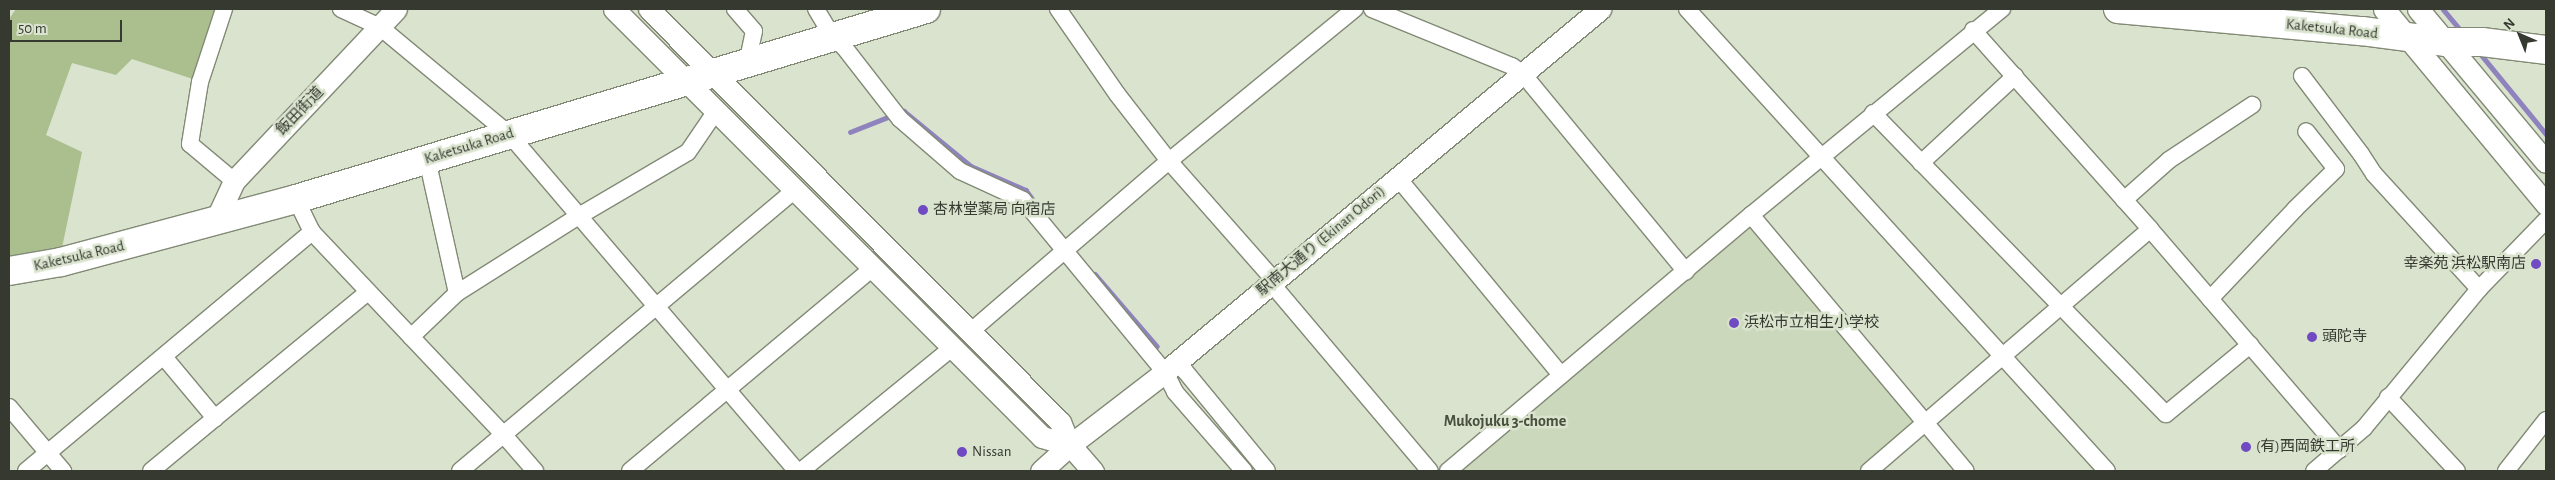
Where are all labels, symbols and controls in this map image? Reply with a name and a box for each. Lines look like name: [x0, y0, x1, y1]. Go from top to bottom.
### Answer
scale bar: [12, 10, 125, 42]
north arrow: [2495, 10, 2545, 60]
street label: Kaketsuka Road: [2285, 15, 2379, 43]
text: N: [2501, 16, 2518, 33]
text: 50 m: [18, 21, 47, 36]
street label: 飯田街道: [273, 83, 327, 139]
street label: Kaketsuka Road: [422, 124, 516, 168]
street label: 駅南大通り (Ekinan Odori): [1253, 182, 1389, 300]
place label: 杏林堂薬局 向宿店: [933, 201, 1055, 219]
marker: 杏林堂薬局 向宿店: [917, 204, 929, 216]
street label: Kaketsuka Road: [32, 237, 126, 275]
place label: 幸楽苑 浜松駅南店: [2404, 255, 2526, 273]
marker: 幸楽苑 浜松駅南店: [2530, 258, 2542, 270]
place label: 浜松市立相生小学校: [1744, 314, 1879, 332]
marker: 浜松市立相生小学校: [1728, 317, 1740, 329]
place label: 頭陀寺: [2322, 328, 2367, 346]
marker: 頭陀寺: [2306, 331, 2318, 343]
district label: Mukojuku 3-chome: [1444, 411, 1566, 431]
place label: (有)西岡鉄工所: [2256, 438, 2355, 456]
marker: (有)西岡鉄工所: [2240, 441, 2252, 453]
place label: Nissan: [972, 443, 1011, 461]
marker: Nissan: [956, 446, 968, 458]

